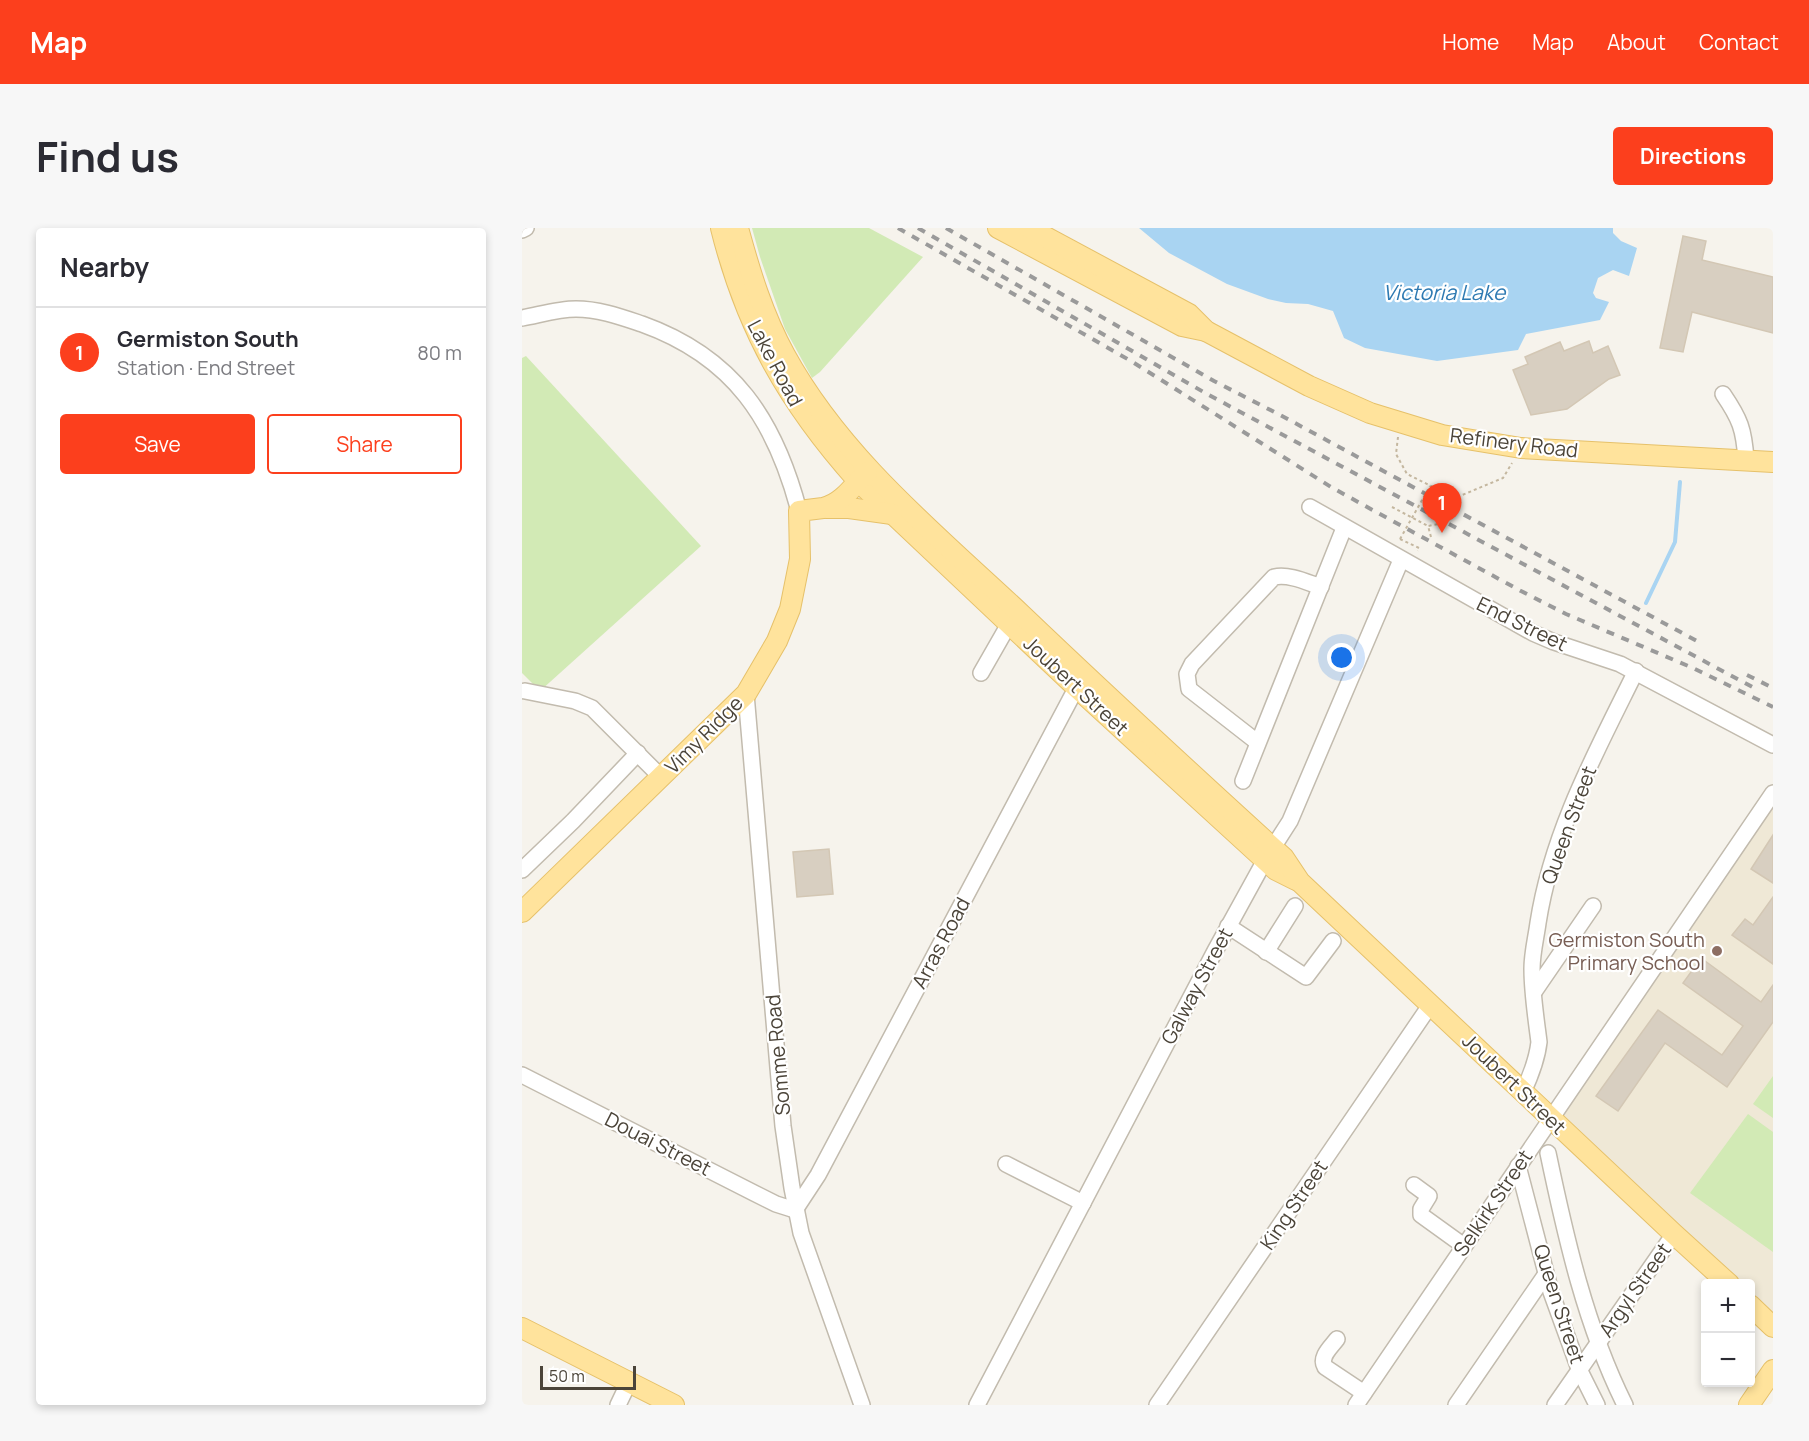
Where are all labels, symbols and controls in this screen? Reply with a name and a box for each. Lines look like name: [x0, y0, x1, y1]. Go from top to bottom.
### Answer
text: Map: [30, 23, 87, 61]
text: Home: [1442, 28, 1499, 56]
text: Map: [1532, 28, 1574, 56]
text: About: [1607, 28, 1666, 56]
text: Contact: [1699, 28, 1779, 56]
text: Find us: [36, 127, 179, 185]
button: Directions: [1613, 127, 1773, 185]
text: Nearby: [60, 249, 149, 285]
water label: Victoria Lake: [1383, 278, 1507, 306]
street label: Lake Road: [741, 315, 809, 411]
text: Germiston South: [117, 324, 299, 354]
text: 1: [75, 339, 84, 366]
text: 80 m: [417, 339, 462, 366]
text: Station · End Street: [117, 354, 295, 381]
button: Save: [60, 414, 255, 474]
button: Share: [267, 414, 462, 474]
street label: Refinery Road: [1448, 421, 1580, 464]
pin: 1: [1422, 484, 1462, 533]
street label: End Street: [1472, 590, 1572, 657]
street label: Joubert Street: [1018, 630, 1135, 741]
your location: [1327, 643, 1356, 672]
street label: Vimy Ridge: [659, 690, 749, 780]
street label: Queen Street: [1535, 762, 1602, 888]
street label: Arras Road: [905, 892, 976, 993]
street label: Galway Street: [1154, 923, 1239, 1049]
place label: Germiston South Primary School: [1549, 926, 1705, 976]
marker: Germiston South Primary School: [1710, 944, 1724, 958]
street label: Somme Road: [759, 994, 796, 1117]
street label: Joubert Street: [1457, 1027, 1572, 1140]
street label: Douai Street: [601, 1105, 716, 1182]
street label: Selkirk Street: [1447, 1144, 1538, 1261]
street label: King Street: [1254, 1154, 1334, 1255]
street label: Argyl Street: [1592, 1237, 1677, 1342]
street label: Queen Street: [1527, 1241, 1591, 1367]
map controls: [1701, 1279, 1755, 1387]
button: +: [1701, 1279, 1755, 1333]
button: −: [1701, 1333, 1755, 1387]
scale bar: [540, 1363, 636, 1390]
text: 50 m: [549, 1365, 585, 1387]

